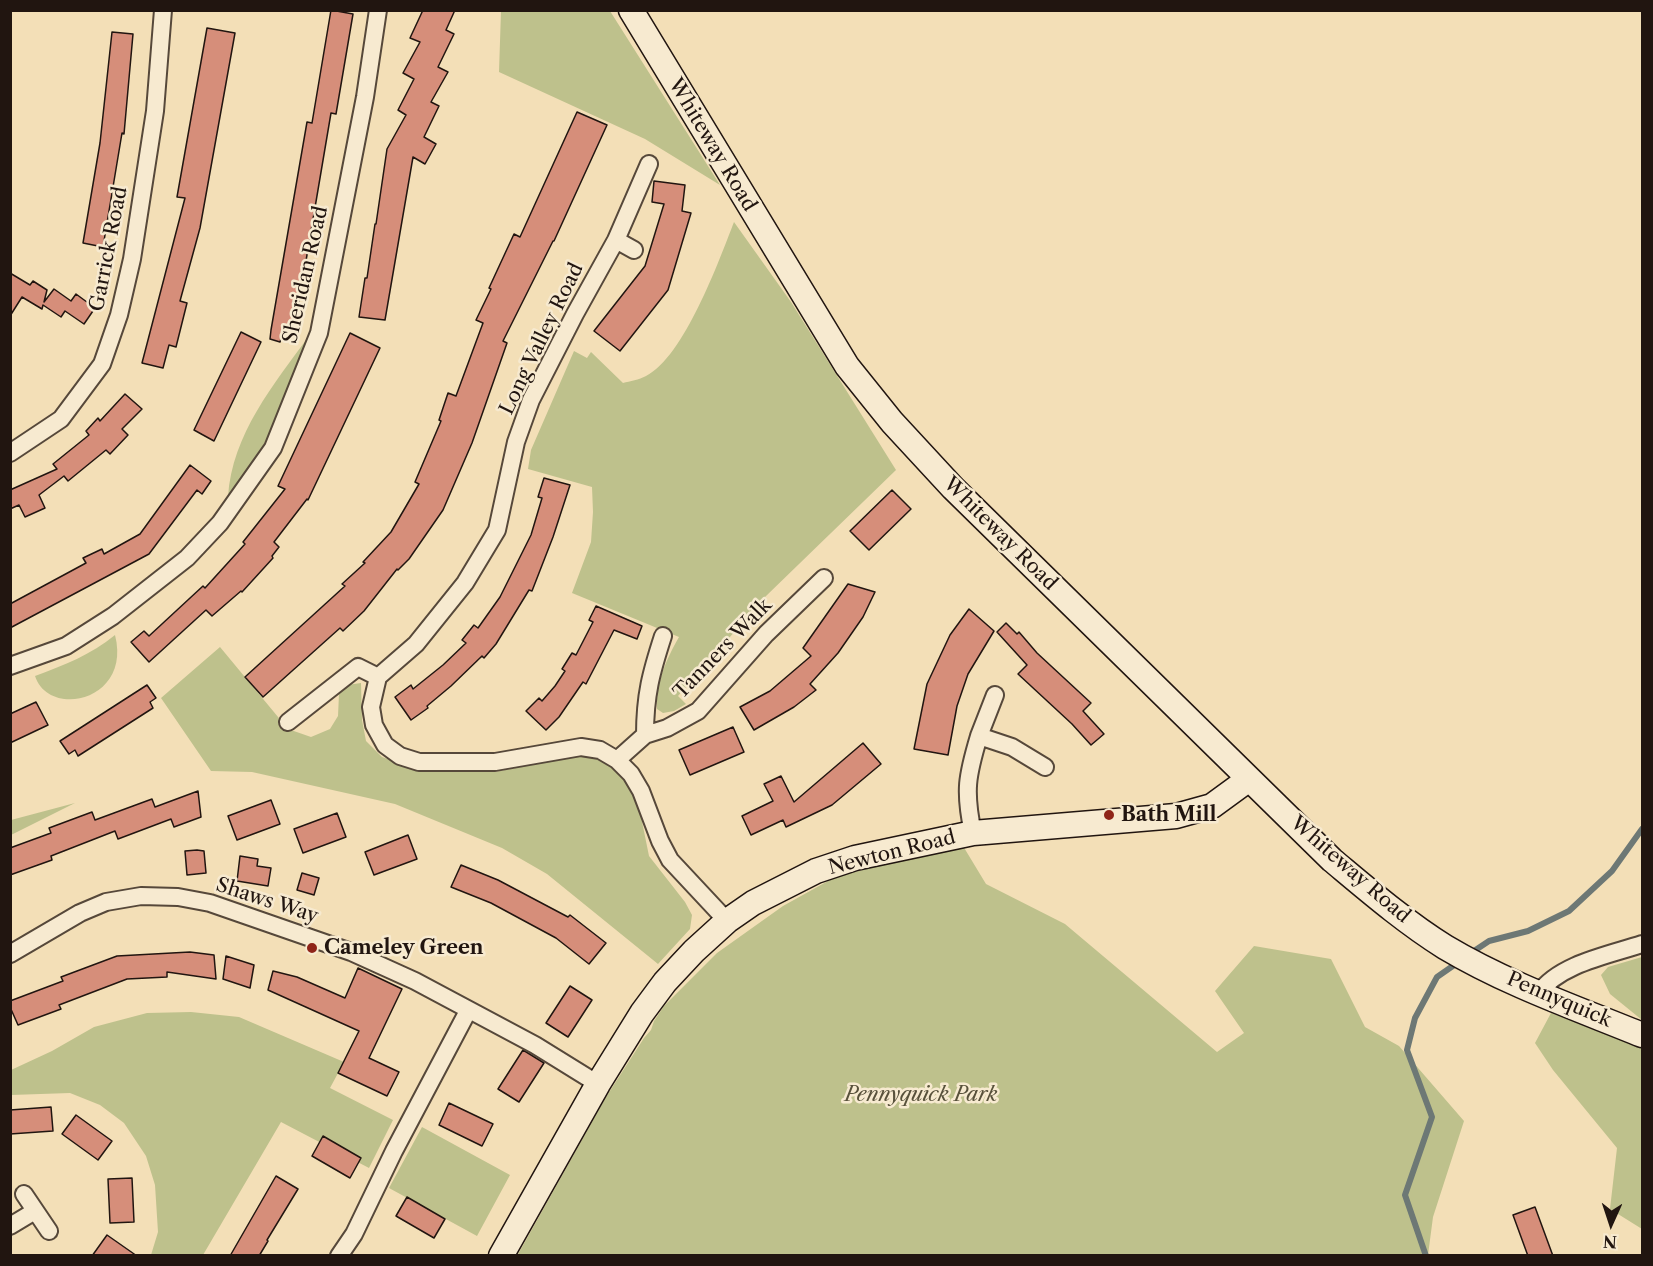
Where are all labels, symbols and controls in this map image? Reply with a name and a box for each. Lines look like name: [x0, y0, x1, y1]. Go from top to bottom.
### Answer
street label: Whiteway Road: [663, 74, 761, 216]
street label: Garrick Road: [85, 185, 133, 313]
street label: Sheridan Road: [279, 204, 333, 346]
street label: Long Valley Road: [495, 259, 589, 419]
street label: Whiteway Road: [938, 472, 1062, 596]
street label: Tanners Walk: [669, 594, 777, 704]
place label: Bath Mill: [1121, 803, 1217, 827]
marker: Bath Mill: [1102, 808, 1116, 822]
street label: Whiteway Road: [1285, 811, 1415, 929]
street label: Newton Road: [826, 826, 958, 880]
street label: Shaws Way: [213, 873, 321, 929]
place label: Cameley Green: [324, 936, 484, 960]
marker: Cameley Green: [305, 941, 319, 955]
street label: Pennyquick: [1503, 967, 1615, 1033]
park label: Pennyquick Park: [845, 1083, 997, 1107]
north arrow: [1581, 1194, 1641, 1254]
text: N: [1603, 1232, 1618, 1252]

